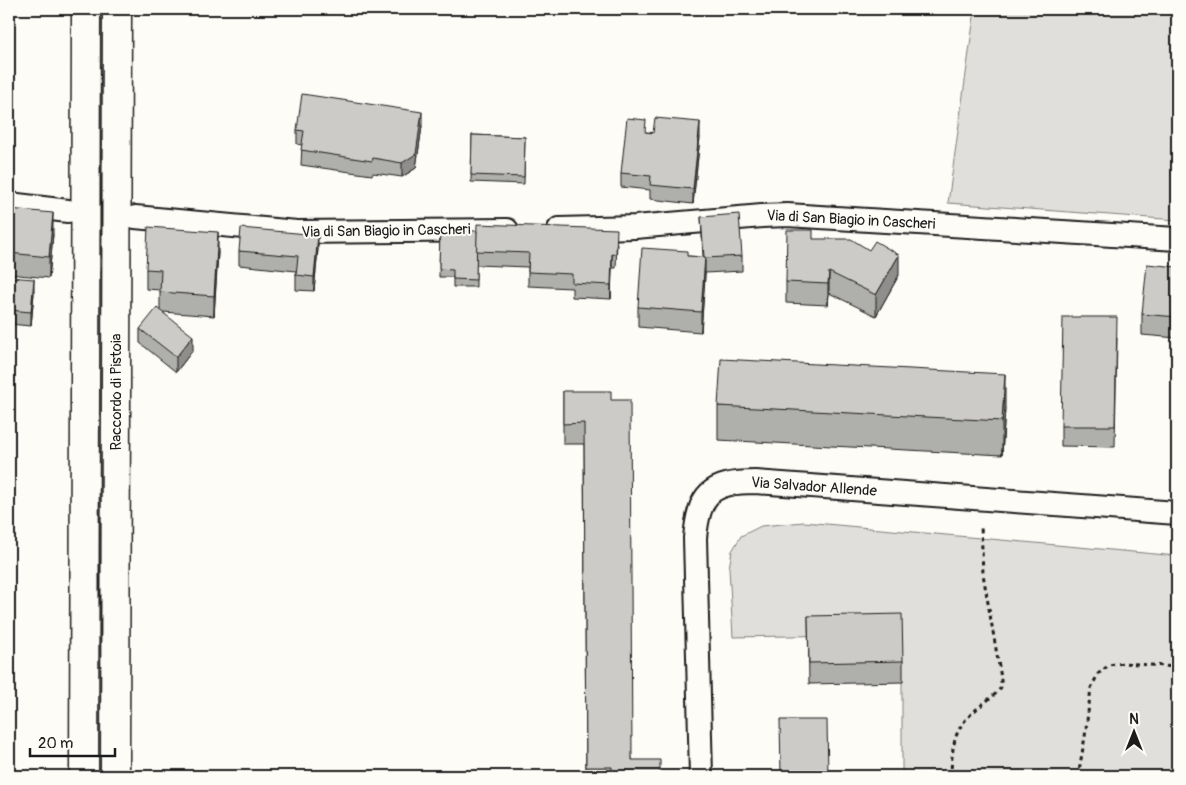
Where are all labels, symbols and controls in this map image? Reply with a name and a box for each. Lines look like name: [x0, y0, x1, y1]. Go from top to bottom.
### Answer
street label: Via di San Biagio in Cascheri: [766, 206, 936, 234]
street label: Via di San Biagio in Cascheri: [301, 220, 471, 242]
street label: Raccordo di Pistoia: [107, 333, 126, 451]
street label: Via Salvador Allende: [750, 473, 878, 501]
north arrow: [1108, 708, 1158, 758]
text: N: [1129, 711, 1139, 728]
scale bar: [30, 725, 115, 757]
text: 20 m: [38, 734, 73, 753]

